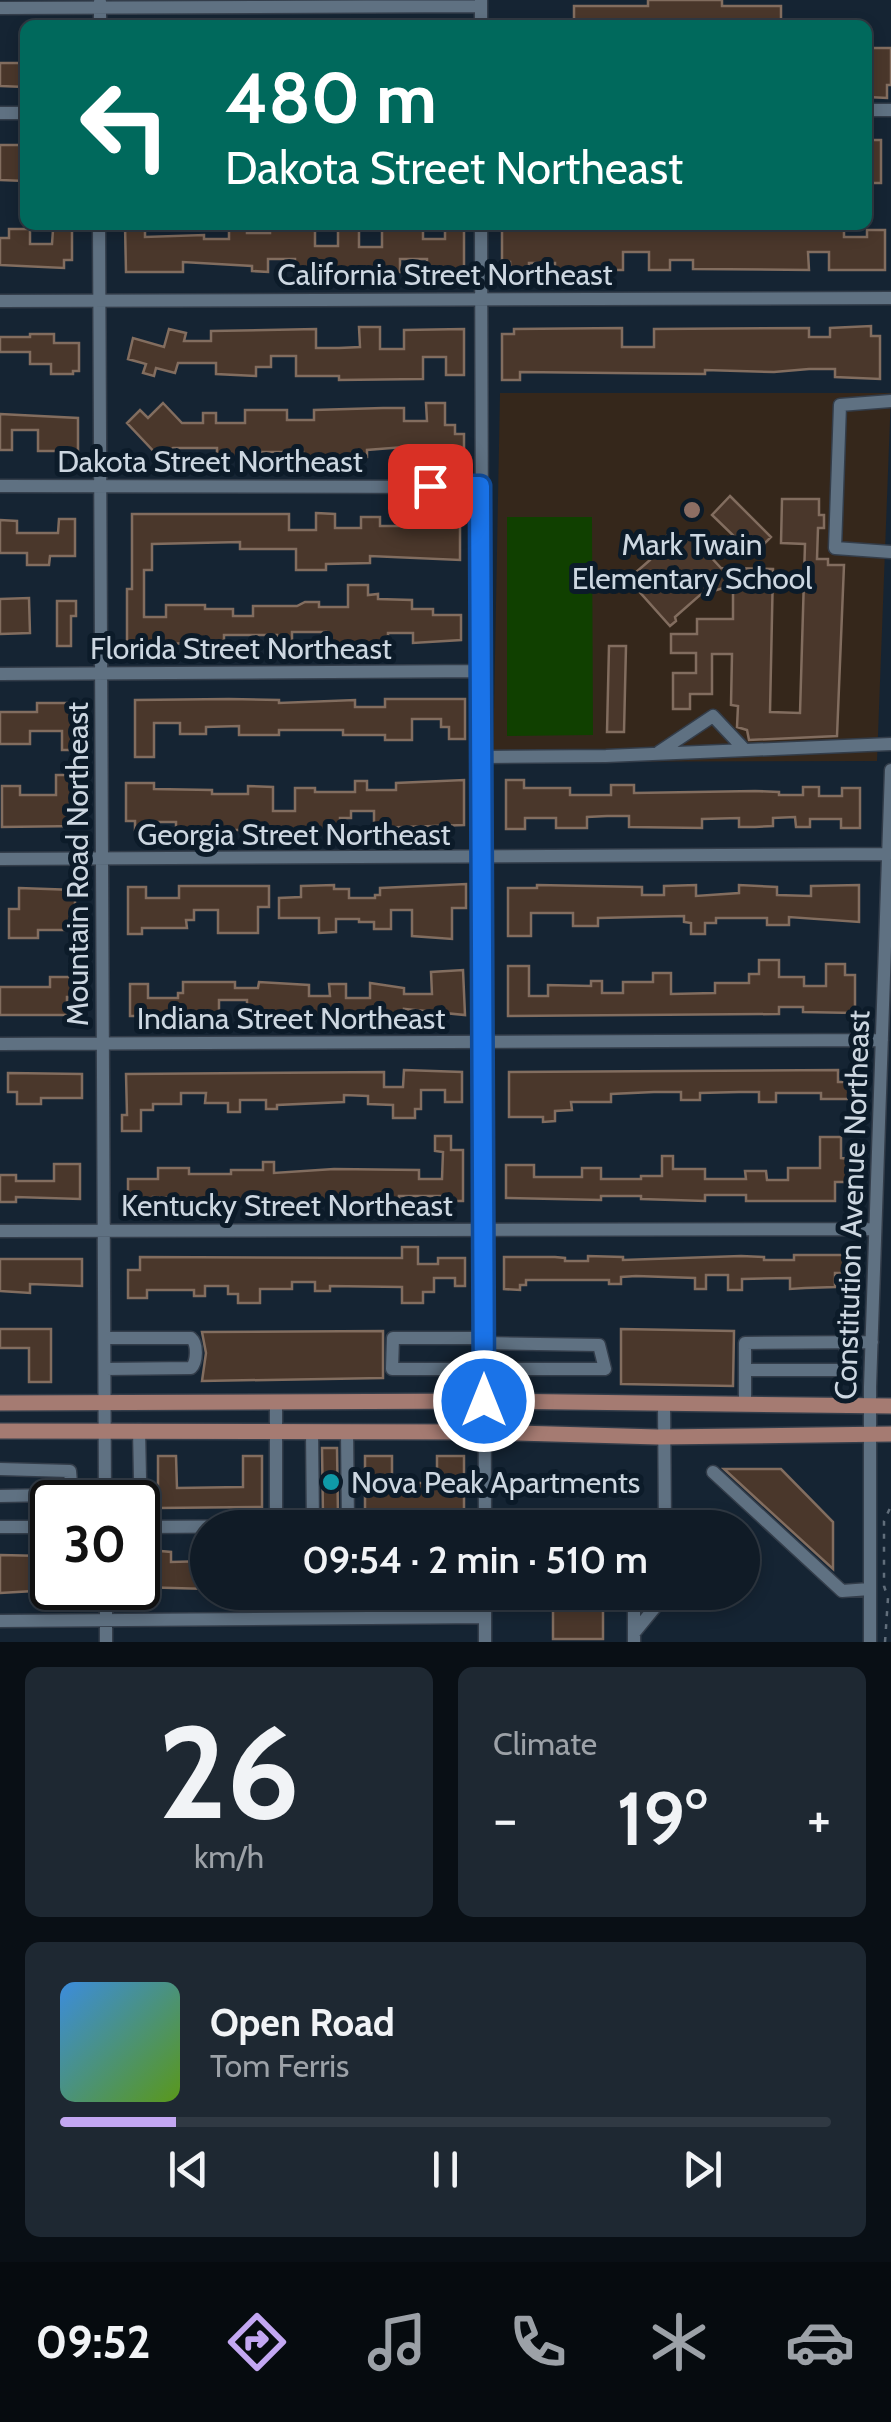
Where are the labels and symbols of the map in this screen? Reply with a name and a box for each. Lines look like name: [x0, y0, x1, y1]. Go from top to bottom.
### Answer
street label: California Street Northeast: [277, 256, 613, 293]
street label: Dakota Street Northeast: [57, 443, 363, 480]
pin: [388, 444, 473, 529]
marker: Mark Twain Elementary School: [681, 499, 703, 521]
place label: Mark Twain Elementary School: [572, 526, 812, 597]
street label: Florida Street Northeast: [90, 630, 392, 667]
street label: Mountain Road Northeast: [59, 702, 96, 1026]
street label: Georgia Street Northeast: [137, 816, 451, 853]
street label: Indiana Street Northeast: [137, 1000, 445, 1037]
street label: Constitution Avenue Northeast: [827, 1010, 877, 1400]
street label: Kentucky Street Northeast: [121, 1187, 453, 1224]
position arrow: [432, 1349, 536, 1453]
place label: Nova Peak Apartments: [351, 1464, 640, 1501]
marker: Nova Peak Apartments: [320, 1471, 342, 1493]
speed limit sign: 30: [30, 1480, 160, 1610]

